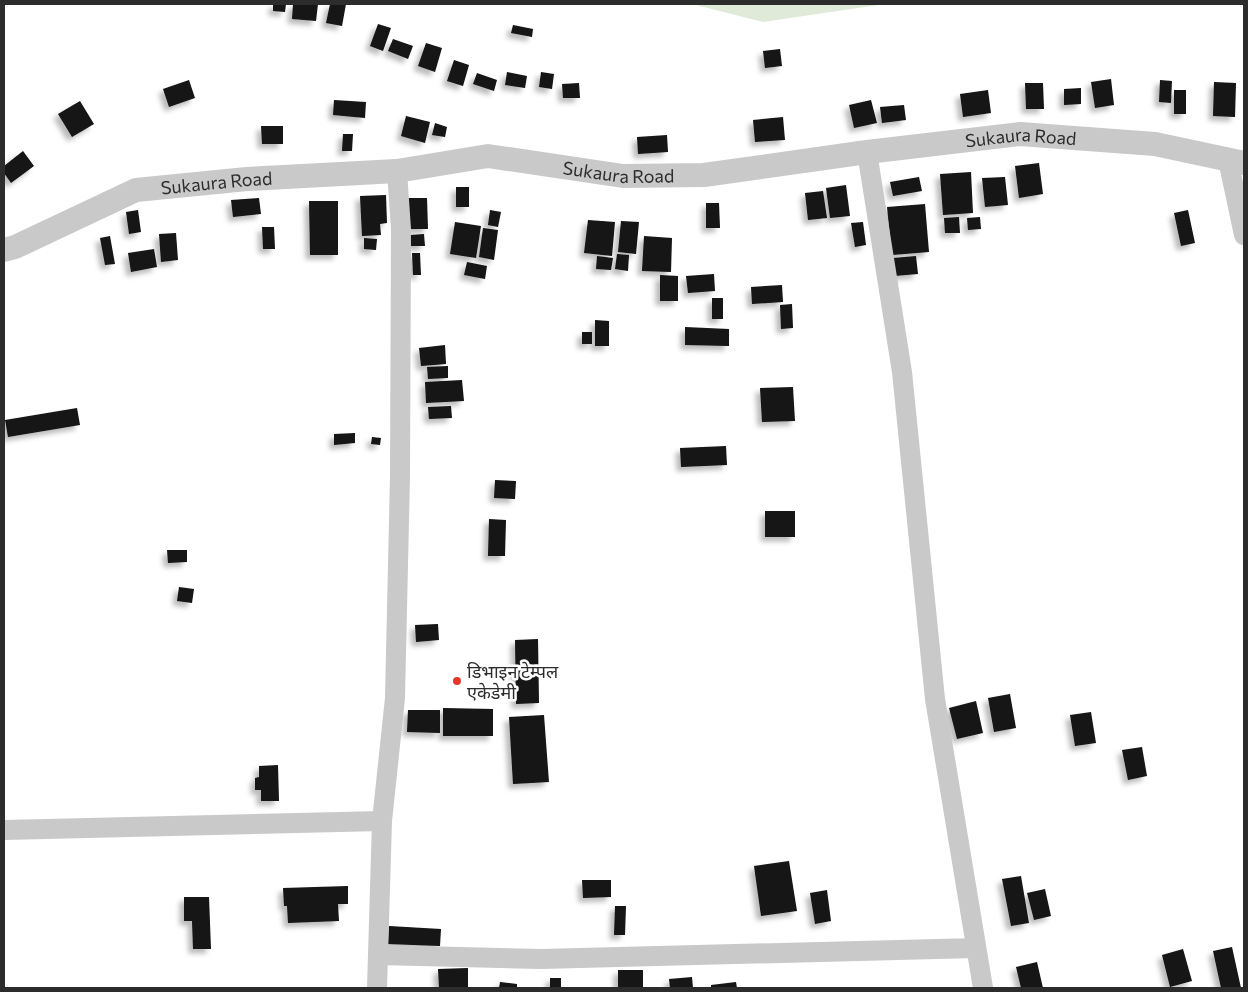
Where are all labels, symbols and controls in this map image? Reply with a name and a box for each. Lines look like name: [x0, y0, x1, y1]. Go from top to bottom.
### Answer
street label: Sukaura Road: [964, 123, 1077, 151]
street label: Sukaura Road: [562, 156, 674, 187]
street label: Sukaura Road: [160, 167, 273, 198]
place label: डिभाइन टेम्पल एकेडेमी: [467, 660, 559, 703]
marker: डिभाइन टेम्पल एकेडेमी: [451, 675, 463, 687]

